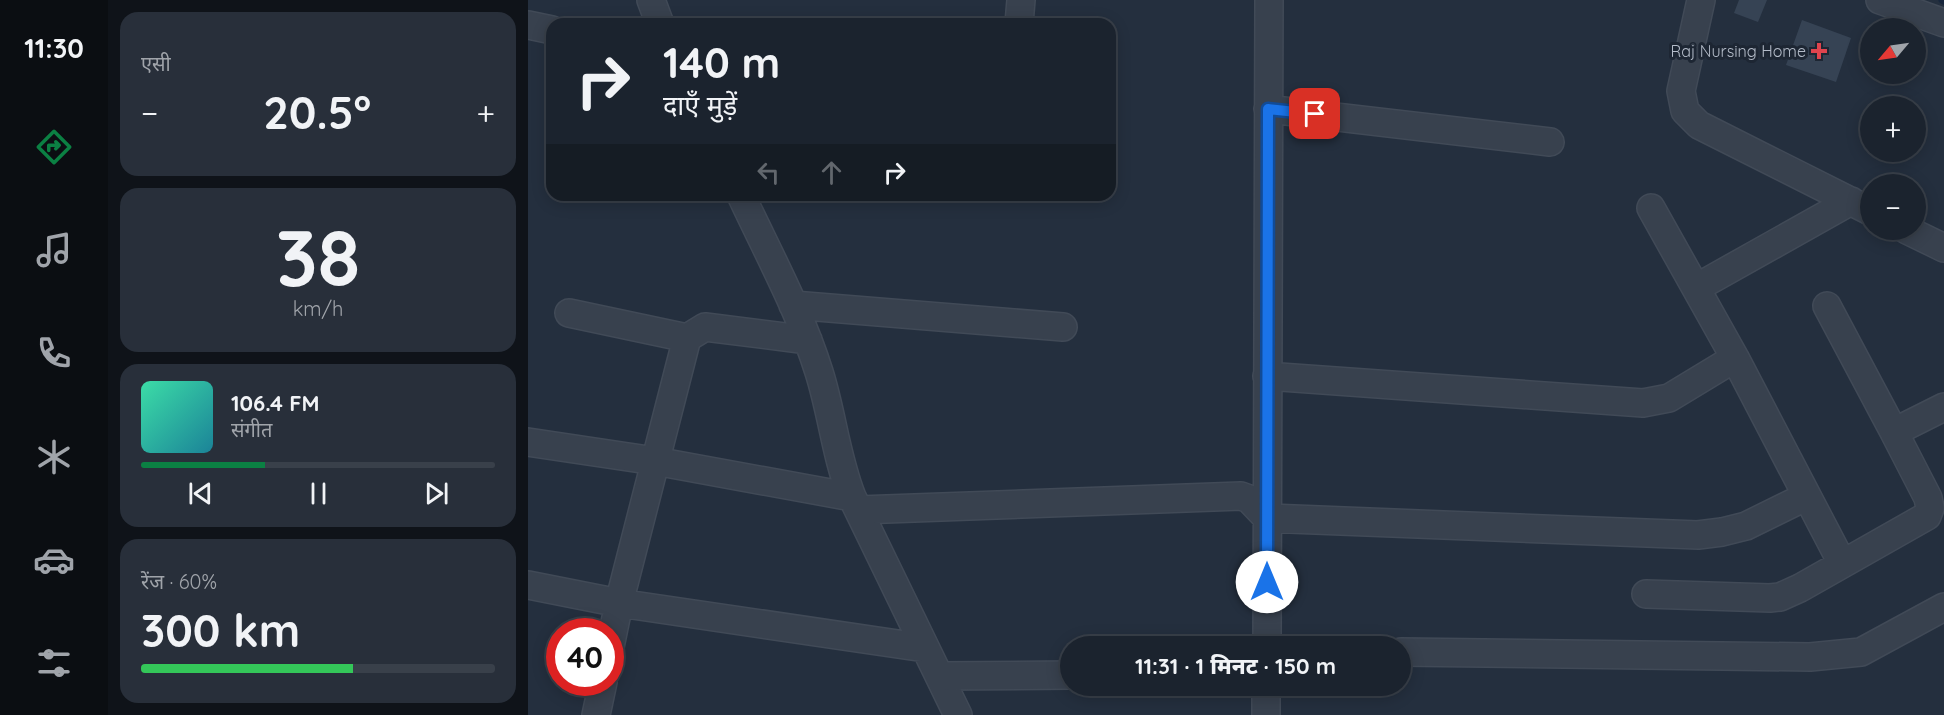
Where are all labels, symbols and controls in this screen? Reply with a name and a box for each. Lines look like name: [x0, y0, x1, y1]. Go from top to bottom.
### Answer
north arrow: [1860, 18, 1926, 84]
map controls: [1860, 18, 1926, 240]
text: 11:30: [24, 31, 84, 65]
text: 140 m: [663, 36, 780, 89]
place label: Raj Nursing Home: [1671, 41, 1806, 61]
icon: right: [564, 42, 642, 120]
marker: Raj Nursing Home: [1810, 42, 1828, 60]
text: एसी: [141, 51, 171, 76]
text: 20.5°: [263, 84, 371, 140]
text: दाएँ मुड़ें: [663, 88, 737, 122]
pin: [1289, 88, 1340, 139]
text: −: [141, 92, 158, 133]
text: +: [476, 92, 495, 133]
button: +: [1860, 96, 1926, 162]
icon: arrive: [1298, 97, 1331, 130]
icon: directions: [33, 126, 75, 168]
icon: left: [752, 156, 785, 189]
icon: ahead: [815, 156, 848, 189]
icon: right: [878, 156, 911, 189]
button: −: [1860, 174, 1926, 240]
text: 38: [276, 208, 360, 306]
icon: music: [33, 229, 75, 271]
text: km/h: [293, 296, 343, 321]
icon: phone: [33, 332, 75, 374]
text: 106.4 FM: [231, 389, 320, 417]
text: संगीत: [231, 417, 272, 442]
icon: climate: [33, 436, 75, 478]
icon: previous: [184, 477, 217, 510]
icon: pause: [302, 477, 335, 510]
icon: next: [420, 477, 453, 510]
icon: car: [33, 539, 75, 581]
position arrow: [1235, 550, 1299, 614]
text: रेंज · 60%: [141, 569, 217, 594]
text: 300 km: [141, 602, 300, 658]
speed limit sign: 40: [546, 618, 624, 696]
icon: filters: [33, 642, 75, 684]
text: 11:31 · 1 मिनट · 150 m: [1135, 652, 1336, 680]

